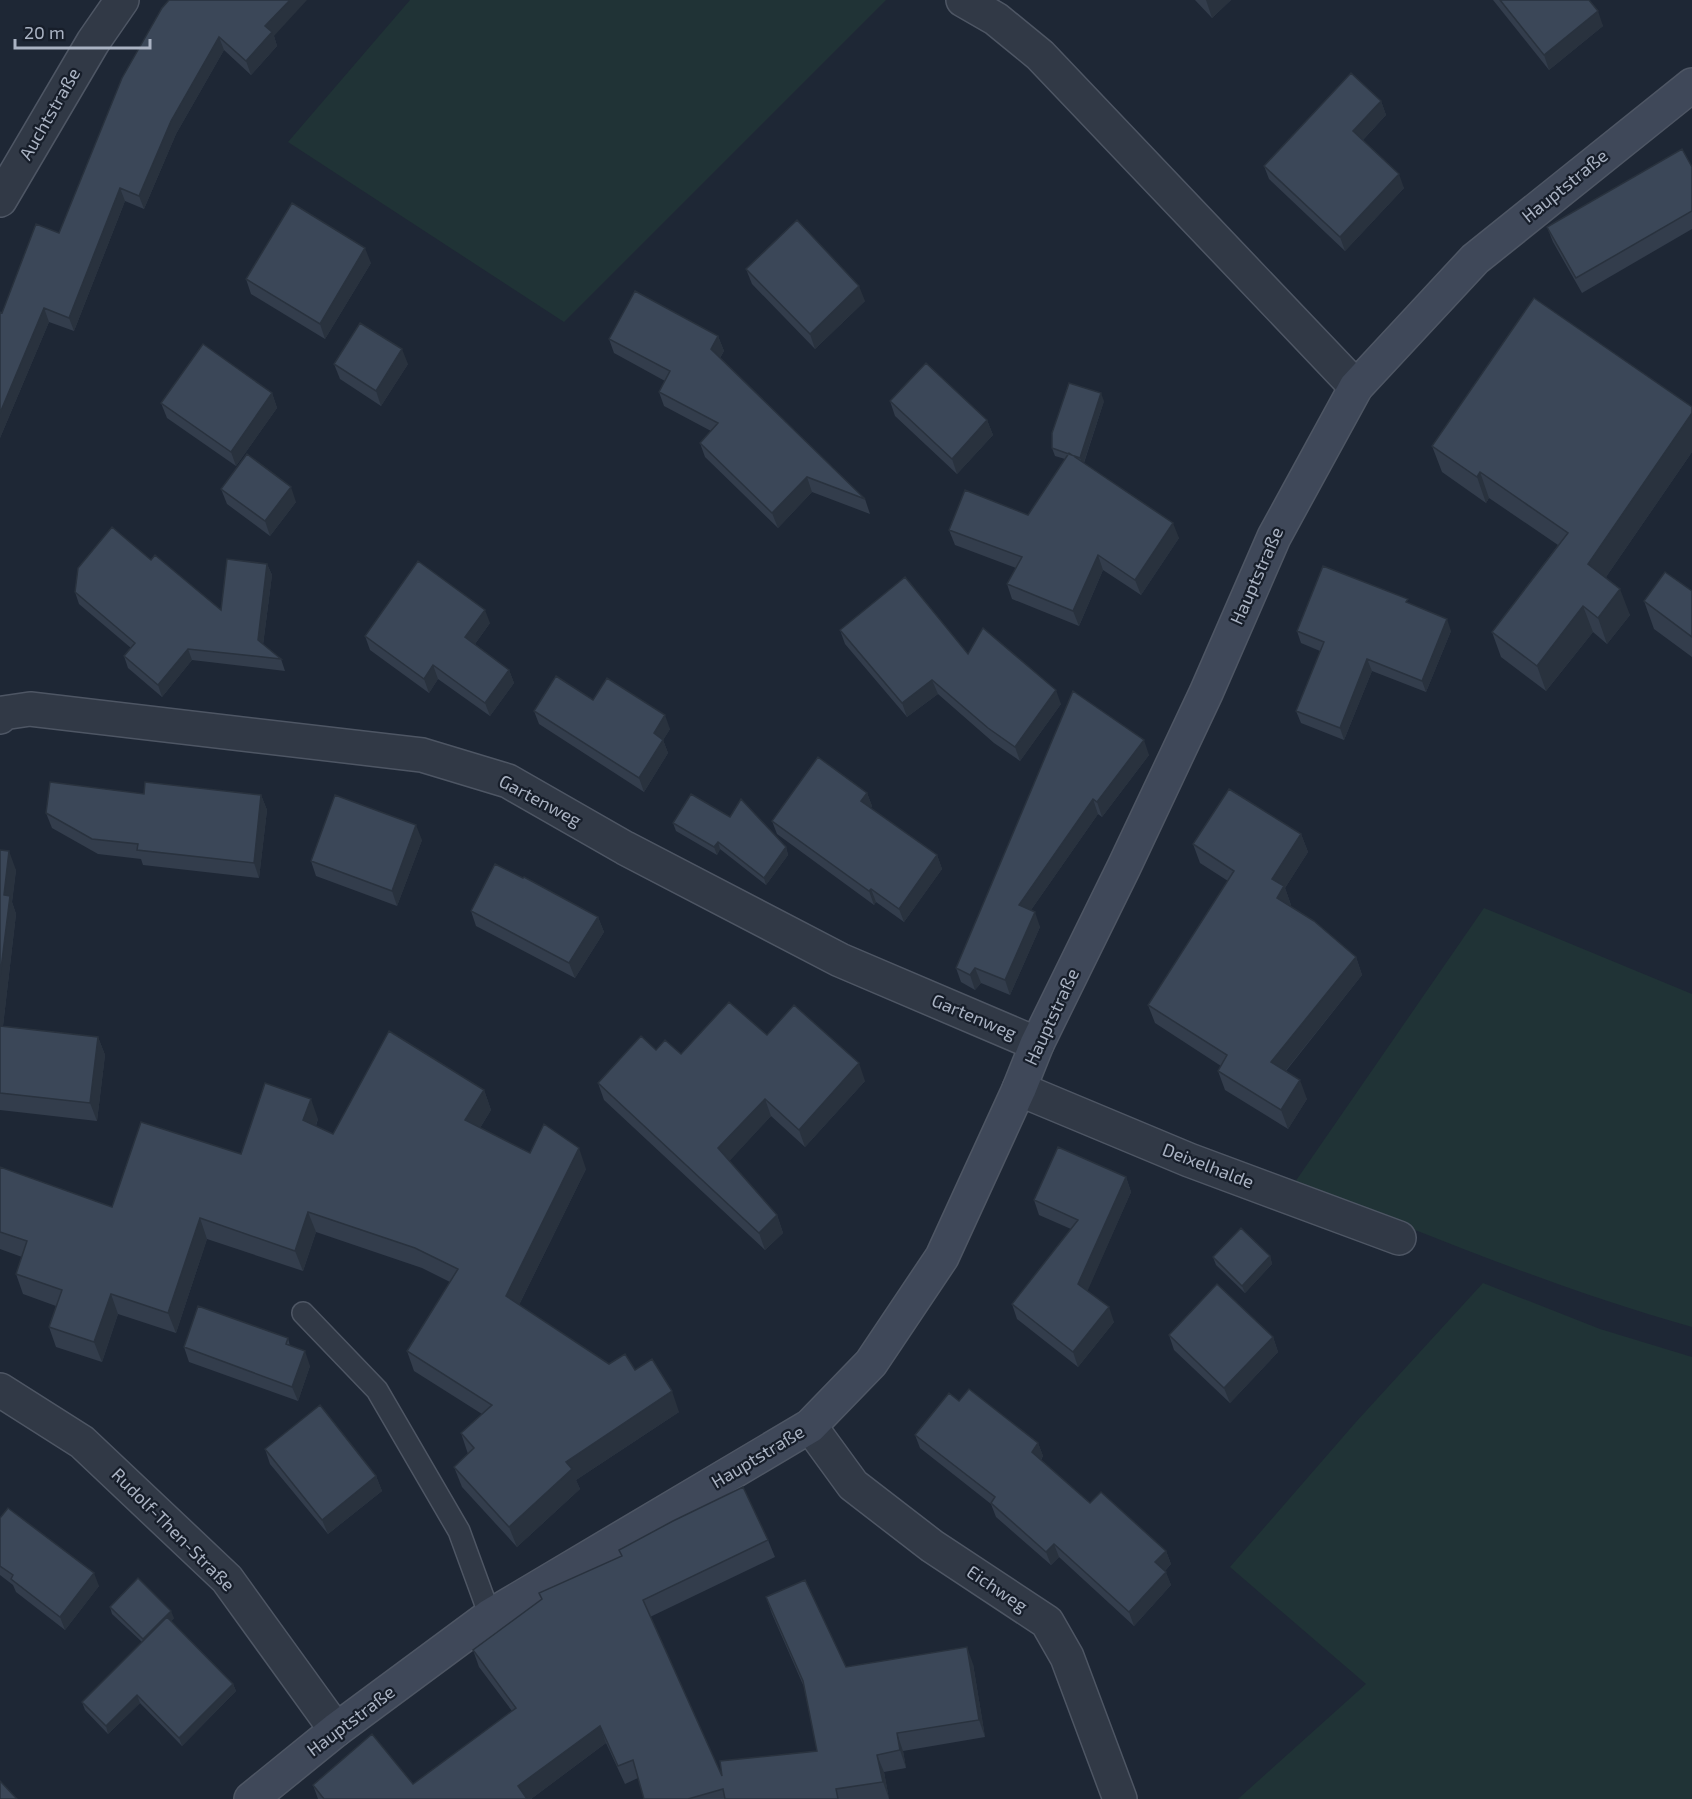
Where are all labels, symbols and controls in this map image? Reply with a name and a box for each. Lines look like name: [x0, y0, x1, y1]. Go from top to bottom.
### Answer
scale bar: [15, 12, 150, 50]
text: 20 m: [24, 21, 65, 43]
street label: Auchtstraße: [14, 64, 84, 163]
street label: Hauptstraße: [1517, 144, 1612, 227]
street label: Hauptstraße: [1225, 523, 1287, 628]
street label: Gartenweg: [496, 769, 585, 831]
street label: Hauptstraße: [1019, 965, 1083, 1069]
street label: Gartenweg: [929, 988, 1020, 1044]
street label: Deixelhalde: [1160, 1138, 1257, 1193]
street label: Hauptstraße: [707, 1420, 808, 1492]
street label: Rudolf-Then-Straße: [108, 1463, 240, 1595]
street label: Eichweg: [963, 1560, 1032, 1616]
street label: Hauptstraße: [302, 1680, 399, 1760]

